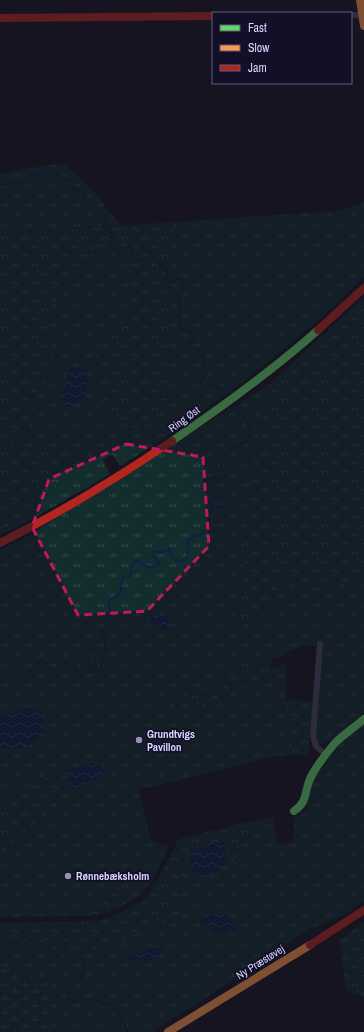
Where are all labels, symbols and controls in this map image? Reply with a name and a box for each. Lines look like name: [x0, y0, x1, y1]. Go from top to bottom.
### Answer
legend: [212, 12, 352, 84]
text: Fast: [248, 20, 267, 36]
text: Slow: [248, 40, 270, 56]
text: Jam: [248, 60, 267, 76]
street label: Ring Øst: [165, 403, 203, 435]
place label: Grundtvigs Pavillon: [147, 727, 195, 754]
marker: Grundtvigs Pavillon: [134, 735, 144, 745]
place label: Rønnebæksholm: [76, 869, 149, 883]
marker: Rønnebæksholm: [63, 871, 73, 881]
street label: Ny Præstøvej: [233, 942, 287, 982]

